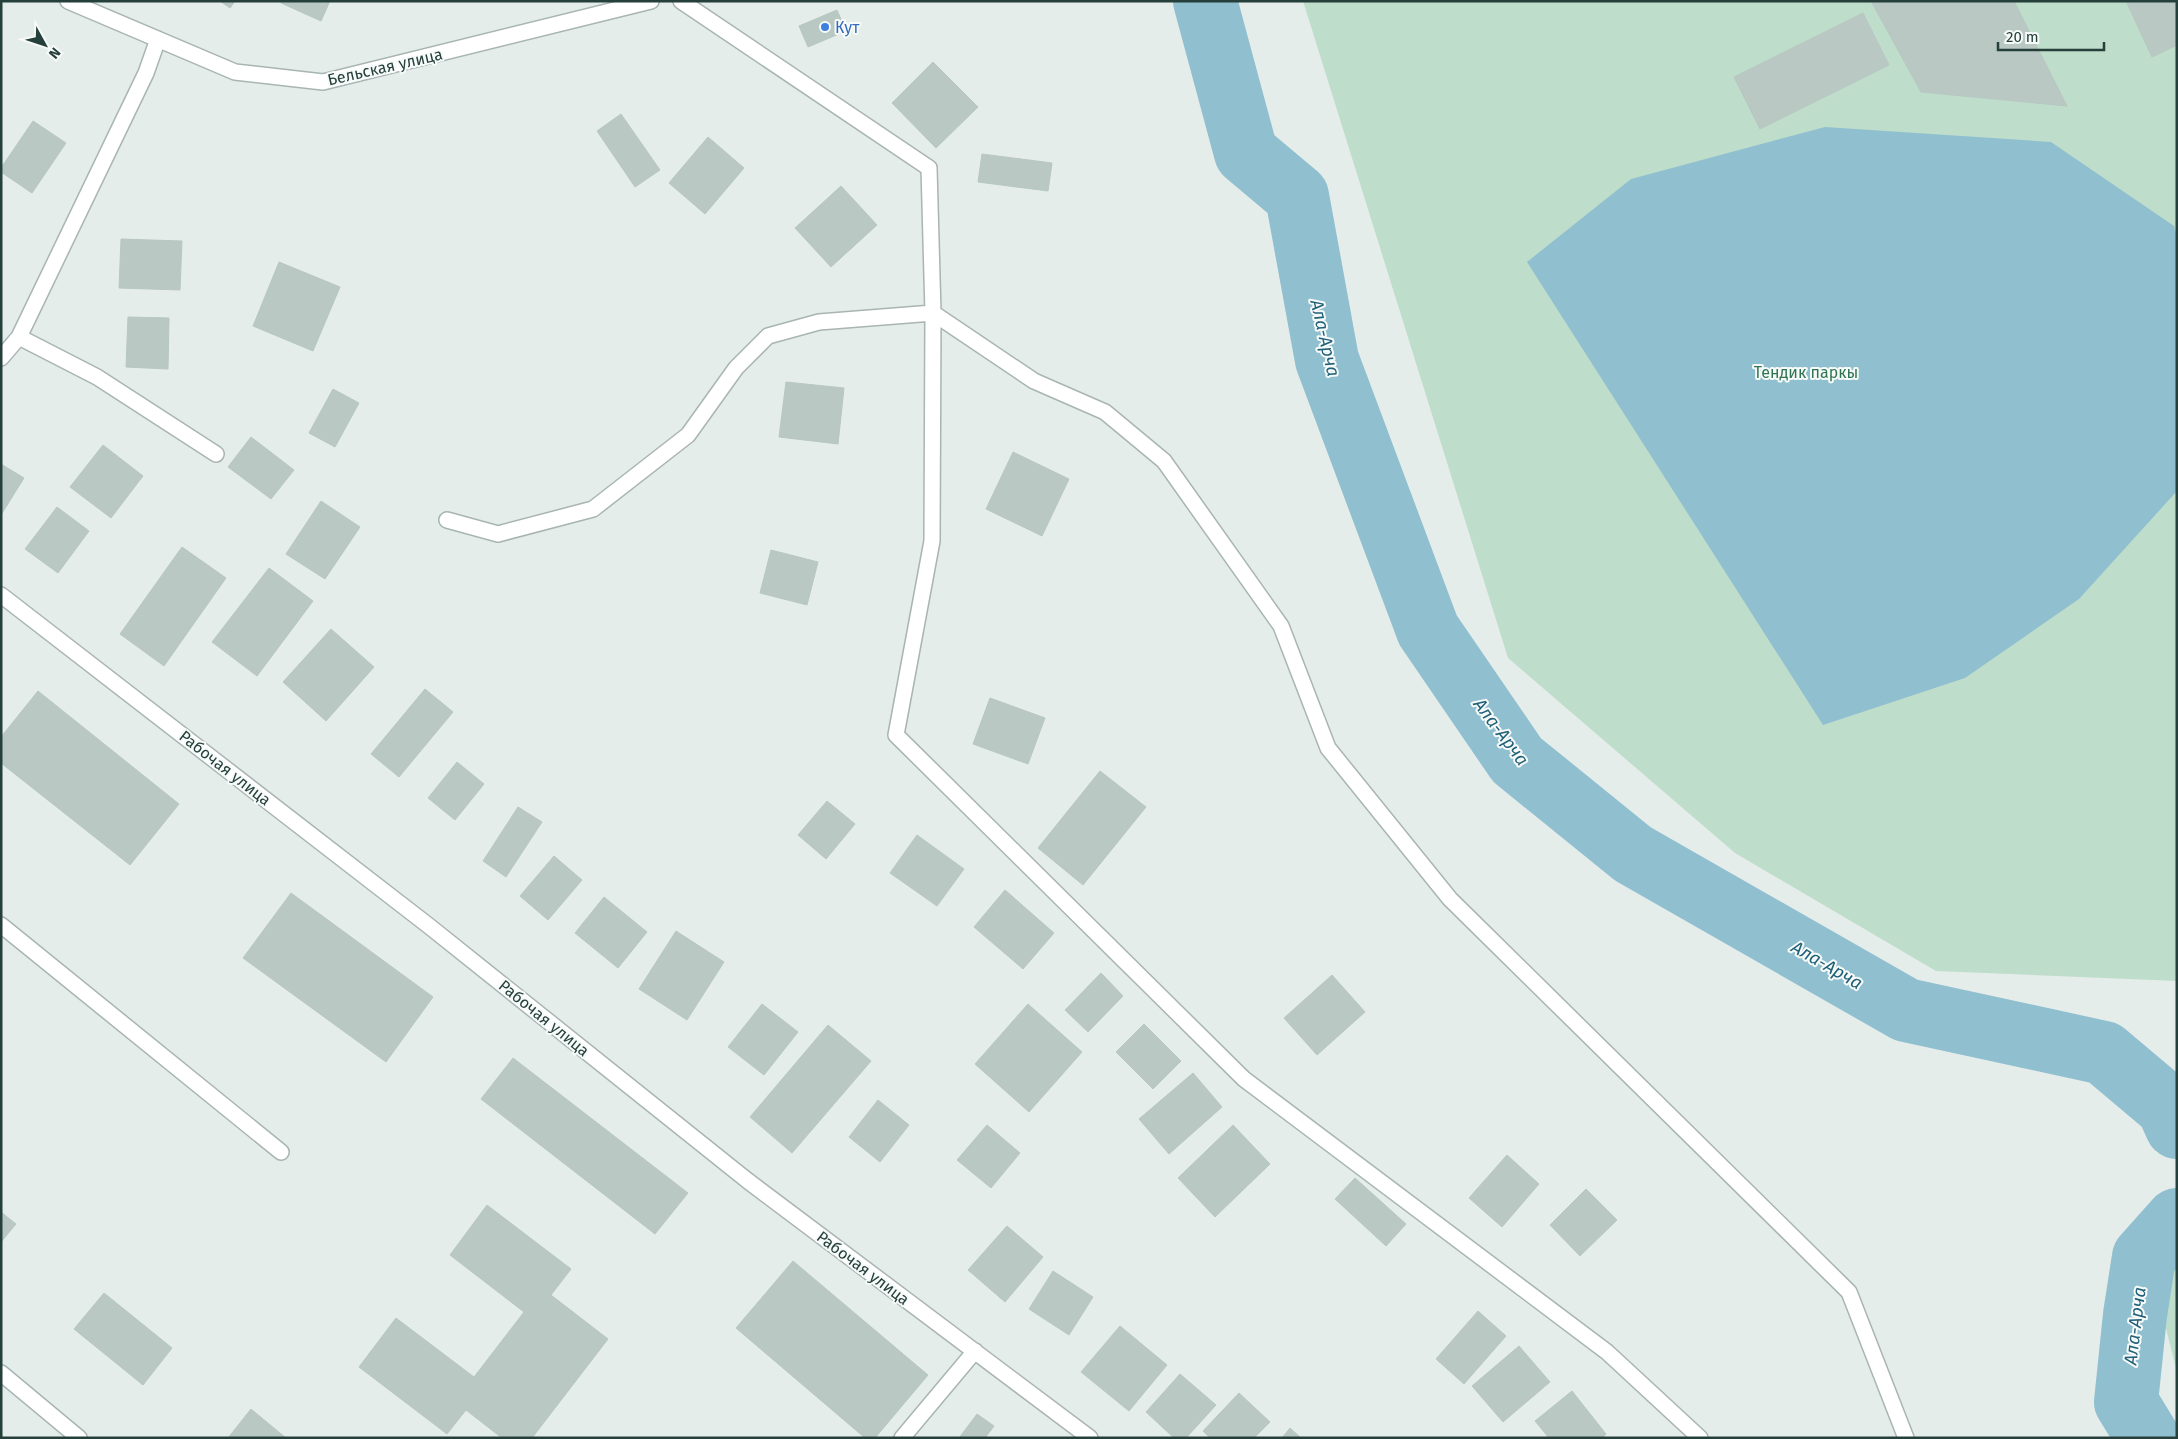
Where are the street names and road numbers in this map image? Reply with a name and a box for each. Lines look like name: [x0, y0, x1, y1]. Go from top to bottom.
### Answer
street label: Бельская улица: [326, 45, 444, 89]
street label: Рабочая улица: [175, 726, 275, 810]
street label: Рабочая улица: [495, 976, 593, 1060]
street label: Рабочая улица: [813, 1227, 913, 1309]

